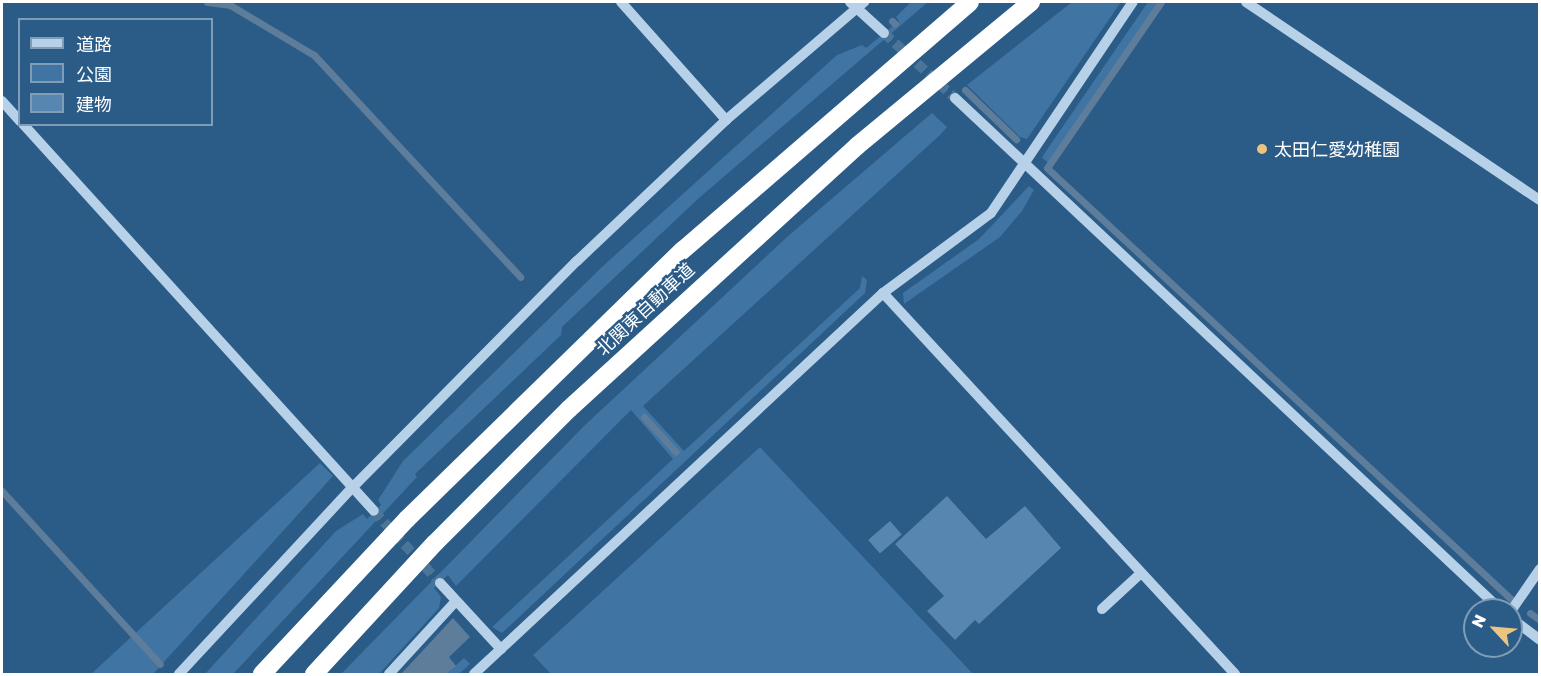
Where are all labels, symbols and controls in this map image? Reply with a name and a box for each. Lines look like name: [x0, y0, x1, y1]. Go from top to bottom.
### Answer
legend: [18, 18, 213, 126]
text: 道路: [76, 33, 112, 55]
text: 公園: [76, 63, 112, 85]
text: 建物: [76, 93, 112, 115]
place label: 太田仁愛幼稚園: [1274, 138, 1400, 160]
marker: 太田仁愛幼稚園: [1255, 142, 1269, 156]
street label: 北関東自動車道: [592, 258, 698, 360]
north arrow: [1463, 598, 1523, 658]
text: N: [1467, 611, 1490, 631]

